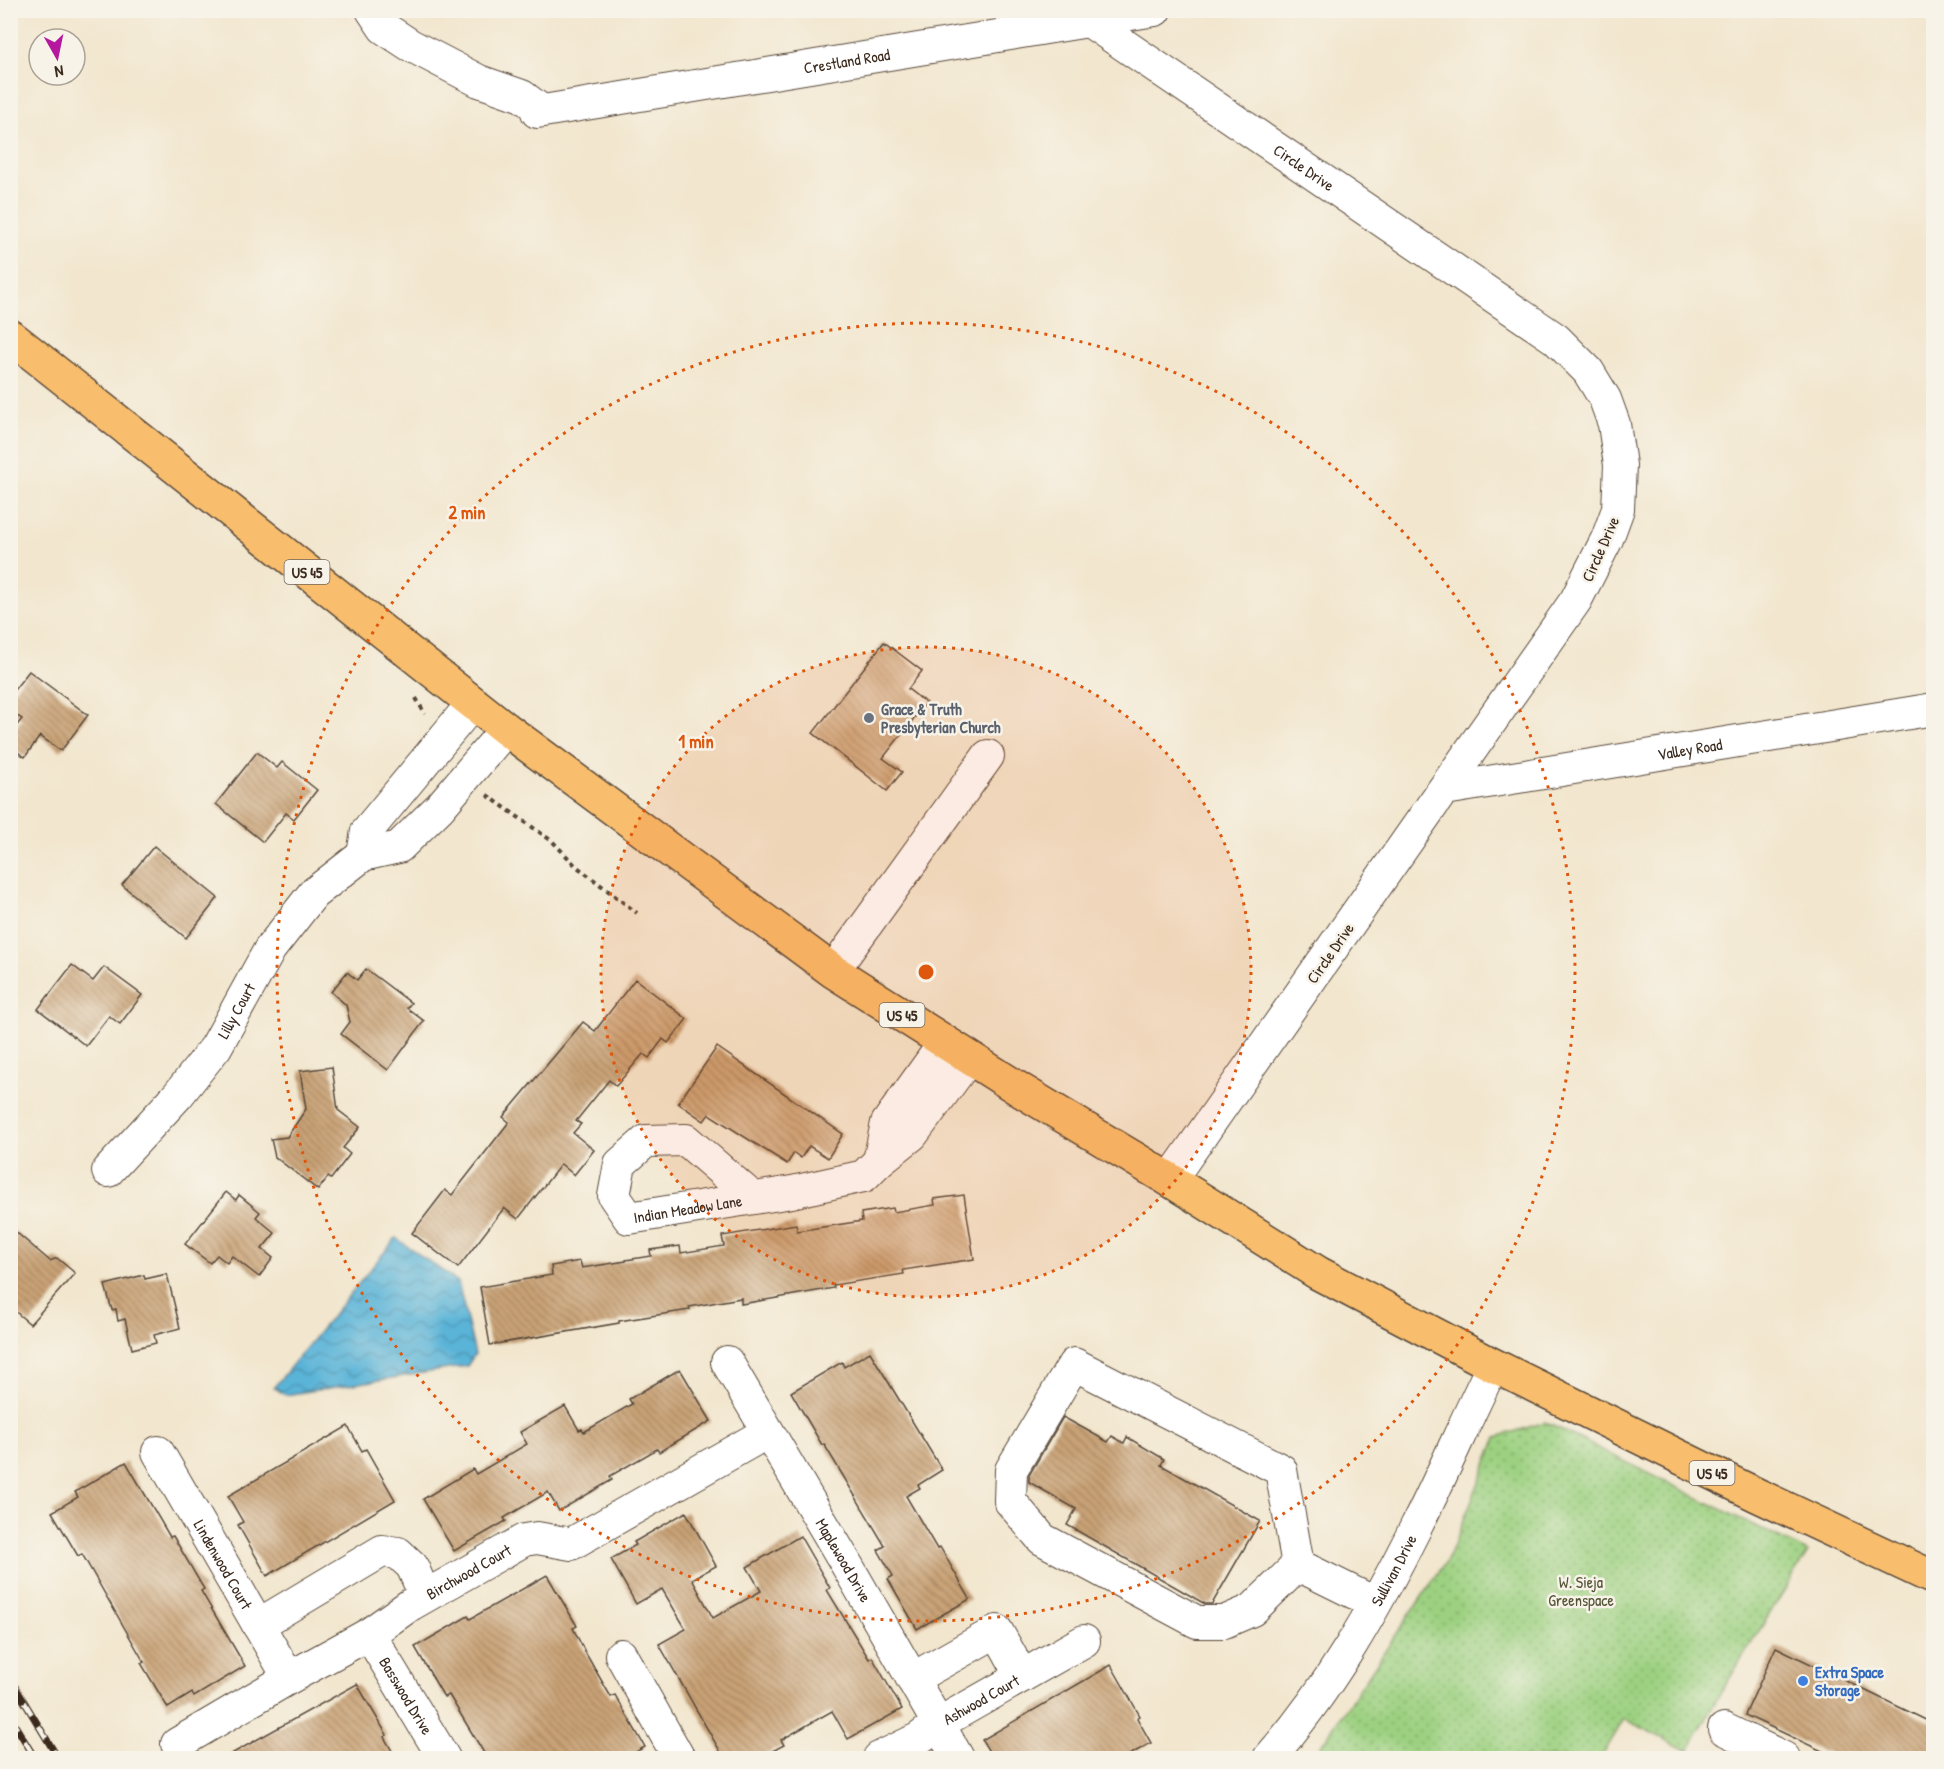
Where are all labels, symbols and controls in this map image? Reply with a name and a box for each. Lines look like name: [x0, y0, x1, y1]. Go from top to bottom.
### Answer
north arrow: [27, 27, 87, 87]
street label: Crestland Road: [802, 43, 892, 79]
text: N: [53, 60, 65, 83]
street label: Circle Drive: [1269, 139, 1339, 196]
text: 2 min: [449, 500, 485, 525]
street label: Circle Drive: [1576, 512, 1624, 585]
road number: US 45: [284, 560, 330, 584]
place label: Grace & Truth Presbyterian Church: [881, 698, 1001, 739]
marker: Grace & Truth Presbyterian Church: [862, 711, 876, 725]
text: 1 min: [678, 729, 714, 754]
street label: Valley Road: [1656, 733, 1724, 765]
street label: Circle Drive: [1301, 918, 1359, 988]
centre of rings: [916, 962, 936, 982]
street label: Lilly Court: [212, 979, 260, 1042]
road number: US 45: [880, 1003, 924, 1027]
street label: Indian Meadow Lane: [632, 1189, 744, 1228]
road number: US 45: [1690, 1461, 1734, 1485]
street label: Maplewood Drive: [811, 1514, 877, 1607]
street label: Lindenwood Court: [189, 1516, 258, 1614]
street label: Sullivan Drive: [1366, 1530, 1422, 1610]
street label: Birchwood Court: [422, 1538, 516, 1605]
park label: W. Sieja Greenspace: [1548, 1571, 1614, 1611]
street label: Basswood Drive: [374, 1653, 439, 1739]
place label: Extra Space Storage: [1815, 1661, 1885, 1702]
street label: Ashwood Court: [939, 1669, 1024, 1730]
marker: Extra Space Storage: [1796, 1674, 1810, 1688]

